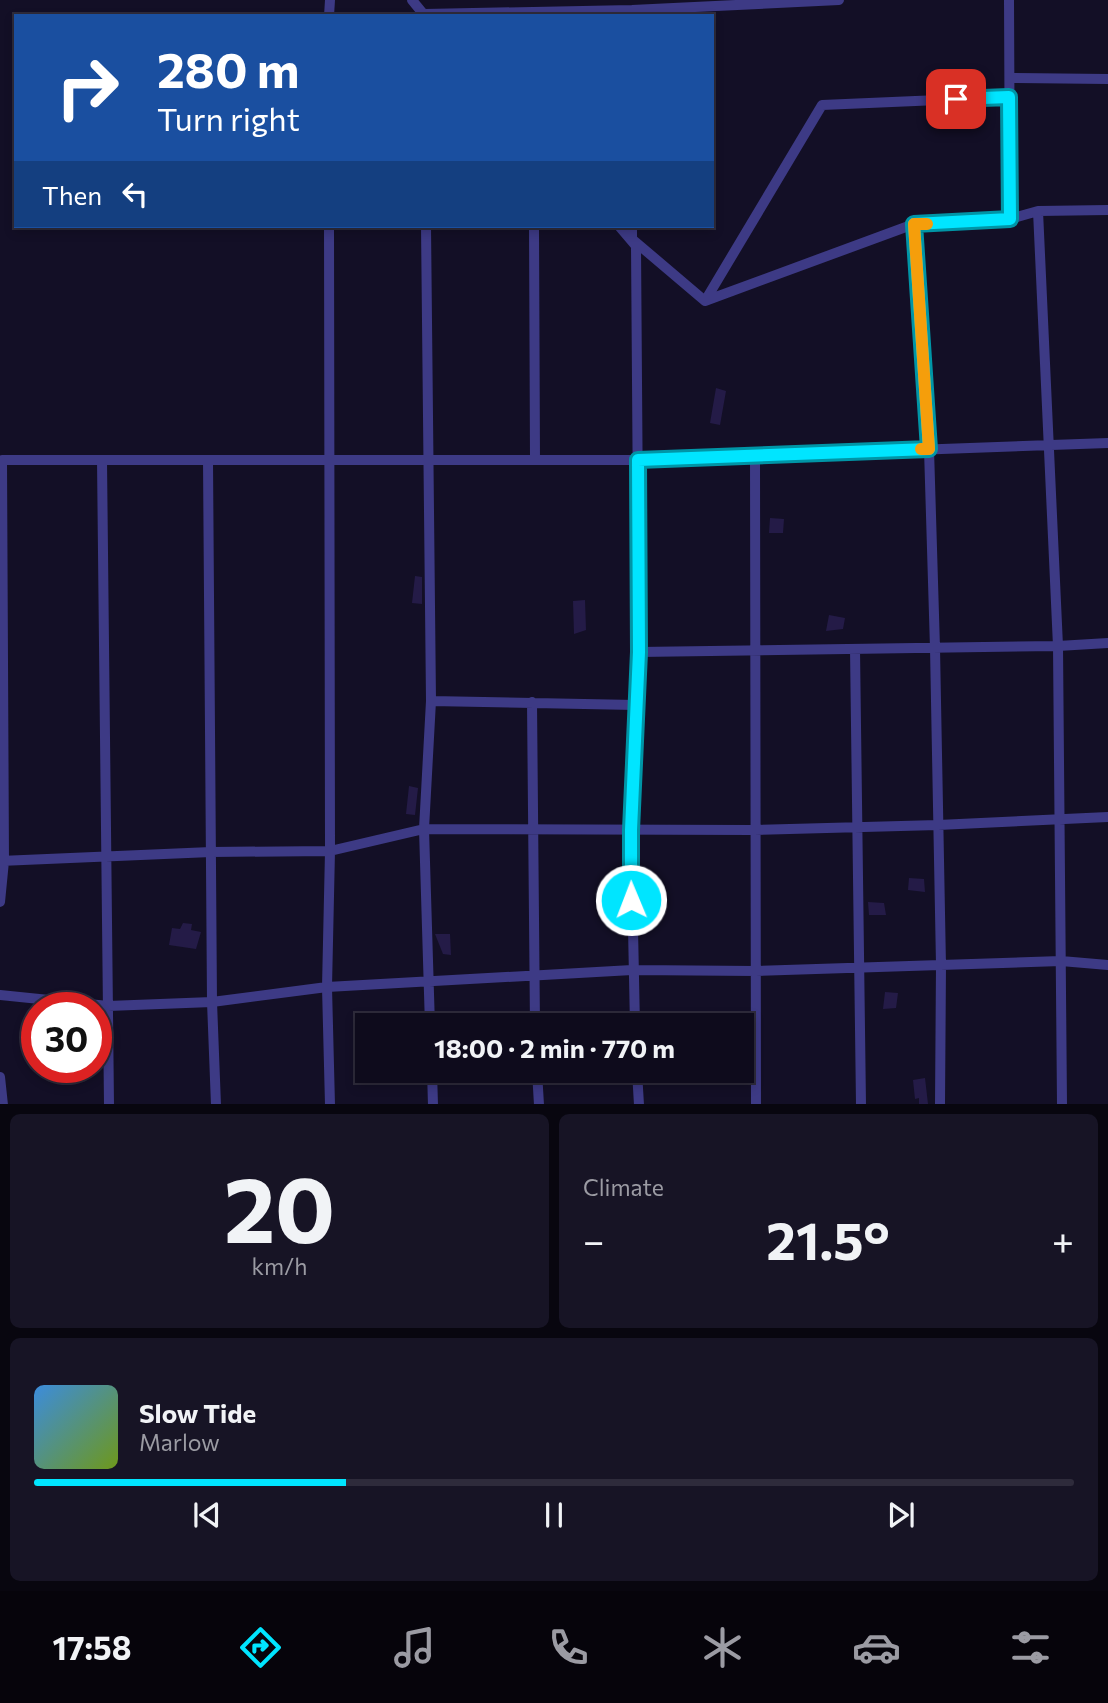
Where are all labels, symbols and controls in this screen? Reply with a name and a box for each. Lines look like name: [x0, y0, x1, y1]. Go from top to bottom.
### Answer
text: 280 m: [157, 38, 300, 98]
icon: right: [42, 42, 133, 133]
pin: [926, 69, 986, 129]
icon: arrive: [937, 80, 975, 118]
text: Turn right: [157, 98, 300, 138]
icon: left: [116, 175, 154, 213]
text: Then: [42, 179, 102, 210]
position arrow: [594, 863, 668, 937]
speed limit sign: 30: [21, 992, 112, 1083]
text: 18:00 · 2 min · 770 m: [434, 1032, 675, 1063]
text: 20: [224, 1150, 335, 1262]
text: Climate: [583, 1173, 664, 1201]
text: 21.5°: [766, 1207, 890, 1271]
text: −: [583, 1216, 605, 1263]
text: +: [1052, 1216, 1074, 1263]
text: km/h: [252, 1252, 307, 1280]
text: Slow Tide: [139, 1397, 256, 1428]
text: Marlow: [139, 1428, 220, 1456]
icon: previous: [188, 1496, 226, 1534]
icon: pause: [535, 1496, 573, 1534]
icon: next: [882, 1496, 920, 1534]
icon: directions: [236, 1623, 285, 1672]
icon: music: [390, 1623, 439, 1672]
icon: phone: [544, 1623, 593, 1672]
icon: climate: [698, 1623, 747, 1672]
icon: car: [852, 1623, 901, 1672]
icon: filters: [1006, 1623, 1055, 1672]
text: 17:58: [53, 1627, 131, 1667]

